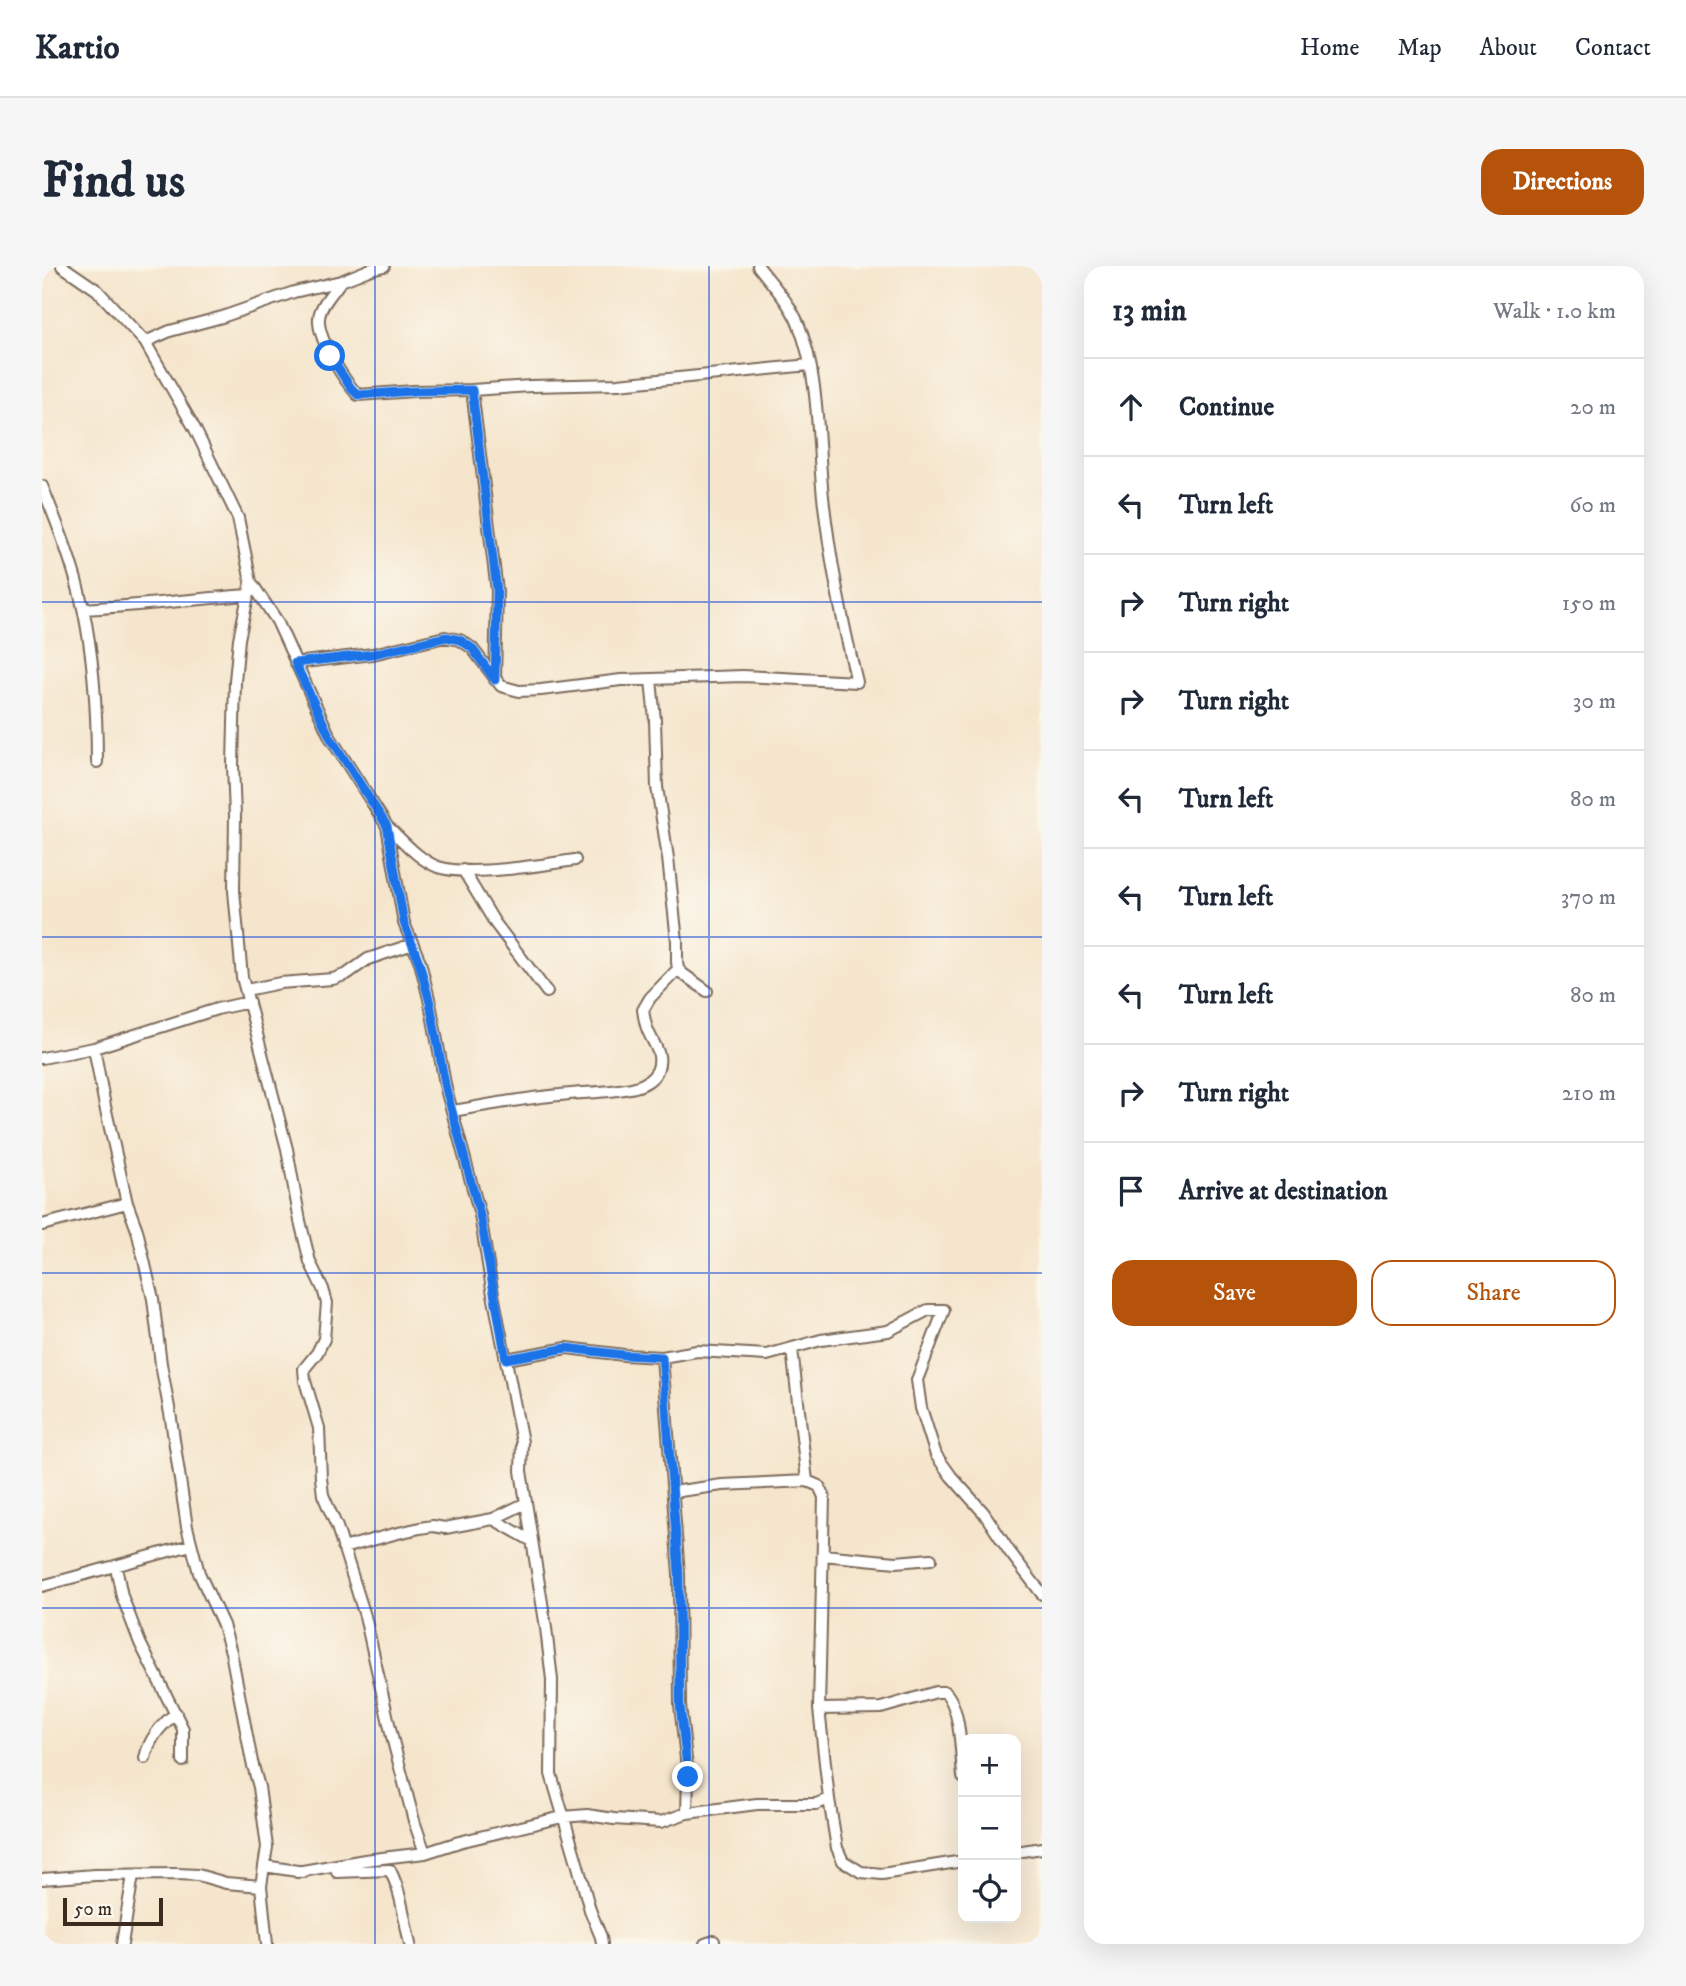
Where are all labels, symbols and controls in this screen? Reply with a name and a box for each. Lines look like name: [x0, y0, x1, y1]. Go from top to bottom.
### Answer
text: Kartio: [35, 28, 120, 69]
text: Home: [1300, 33, 1359, 63]
text: Map: [1397, 33, 1442, 63]
text: About: [1480, 33, 1537, 63]
text: Contact: [1575, 33, 1651, 63]
button: Directions: [1481, 149, 1644, 215]
text: Find us: [42, 151, 185, 213]
text: 13 min: [1112, 293, 1187, 330]
text: Walk · 1.0 km: [1493, 297, 1616, 326]
route start: [314, 340, 345, 371]
icon: ahead: [1112, 388, 1150, 426]
text: Continue: [1179, 391, 1274, 424]
text: 20 m: [1570, 393, 1616, 422]
icon: left: [1112, 486, 1150, 524]
text: Turn left: [1179, 489, 1273, 522]
text: 60 m: [1569, 491, 1616, 520]
icon: right: [1112, 584, 1150, 622]
text: Turn right: [1179, 587, 1289, 620]
text: 150 m: [1562, 589, 1616, 618]
icon: right: [1112, 682, 1150, 720]
text: Turn right: [1179, 685, 1289, 718]
text: 30 m: [1573, 687, 1616, 716]
icon: left: [1112, 780, 1150, 818]
text: Turn left: [1179, 783, 1273, 816]
text: 80 m: [1570, 785, 1616, 814]
icon: left: [1112, 878, 1150, 916]
text: Turn left: [1179, 881, 1273, 914]
text: 370 m: [1561, 883, 1616, 912]
icon: left: [1112, 976, 1150, 1014]
text: Turn left: [1179, 979, 1273, 1012]
text: 80 m: [1570, 981, 1616, 1010]
icon: right: [1112, 1074, 1150, 1112]
text: Turn right: [1179, 1077, 1289, 1110]
text: 210 m: [1562, 1079, 1616, 1108]
icon: arrive: [1112, 1172, 1150, 1210]
text: Arrive at destination: [1179, 1175, 1388, 1208]
button: Save: [1112, 1260, 1357, 1326]
button: Share: [1371, 1260, 1616, 1326]
map controls: [958, 1734, 1021, 1923]
button: +: [958, 1734, 1021, 1797]
route end: [672, 1761, 703, 1792]
button: −: [958, 1797, 1021, 1860]
button: locate: [958, 1860, 1021, 1923]
scale bar: [63, 1895, 163, 1927]
text: 50 m: [74, 1898, 112, 1921]

